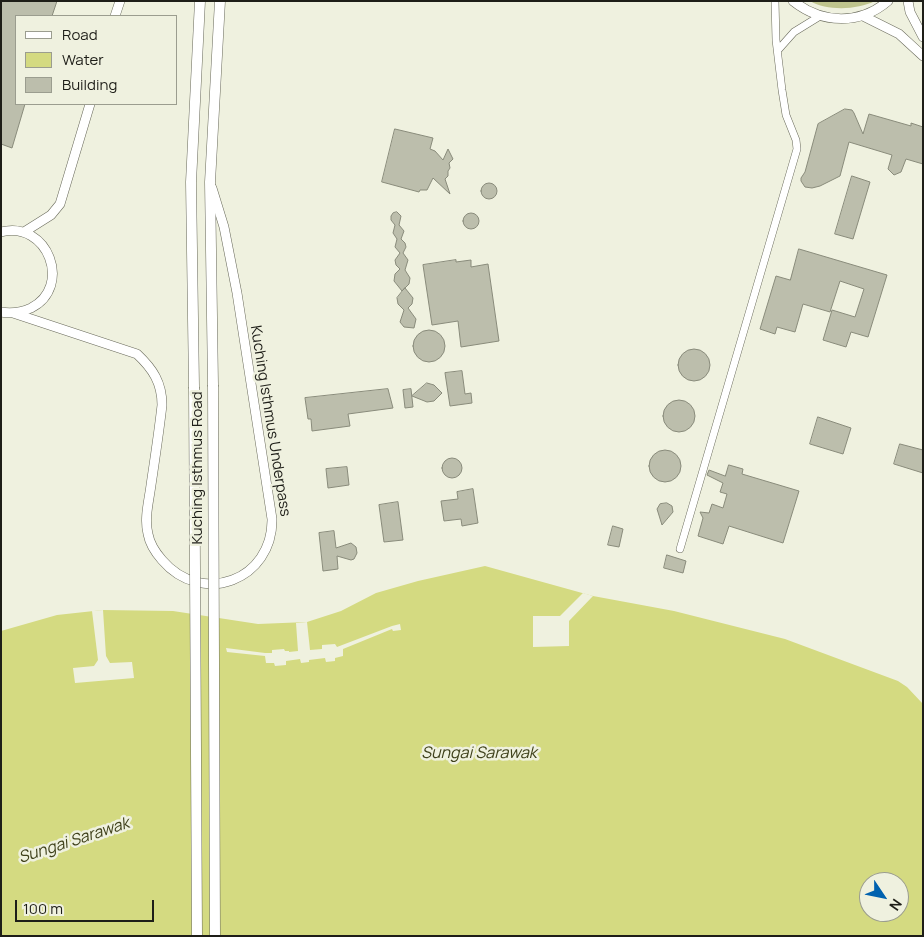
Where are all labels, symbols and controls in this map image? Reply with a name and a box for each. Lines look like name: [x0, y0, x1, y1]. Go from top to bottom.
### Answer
legend: [15, 15, 178, 105]
text: Road: [62, 24, 98, 45]
text: Water: [62, 49, 104, 70]
text: Building: [62, 74, 117, 95]
street label: Kuching Isthmus Underpass: [246, 324, 294, 518]
street label: Kuching Isthmus Road: [189, 391, 207, 545]
water label: Sungai Sarawak: [421, 744, 537, 764]
water label: Sungai Sarawak: [16, 814, 132, 868]
north arrow: [859, 872, 909, 922]
scale bar: [18, 890, 156, 922]
text: N: [885, 896, 907, 915]
text: 100 m: [23, 898, 63, 919]

